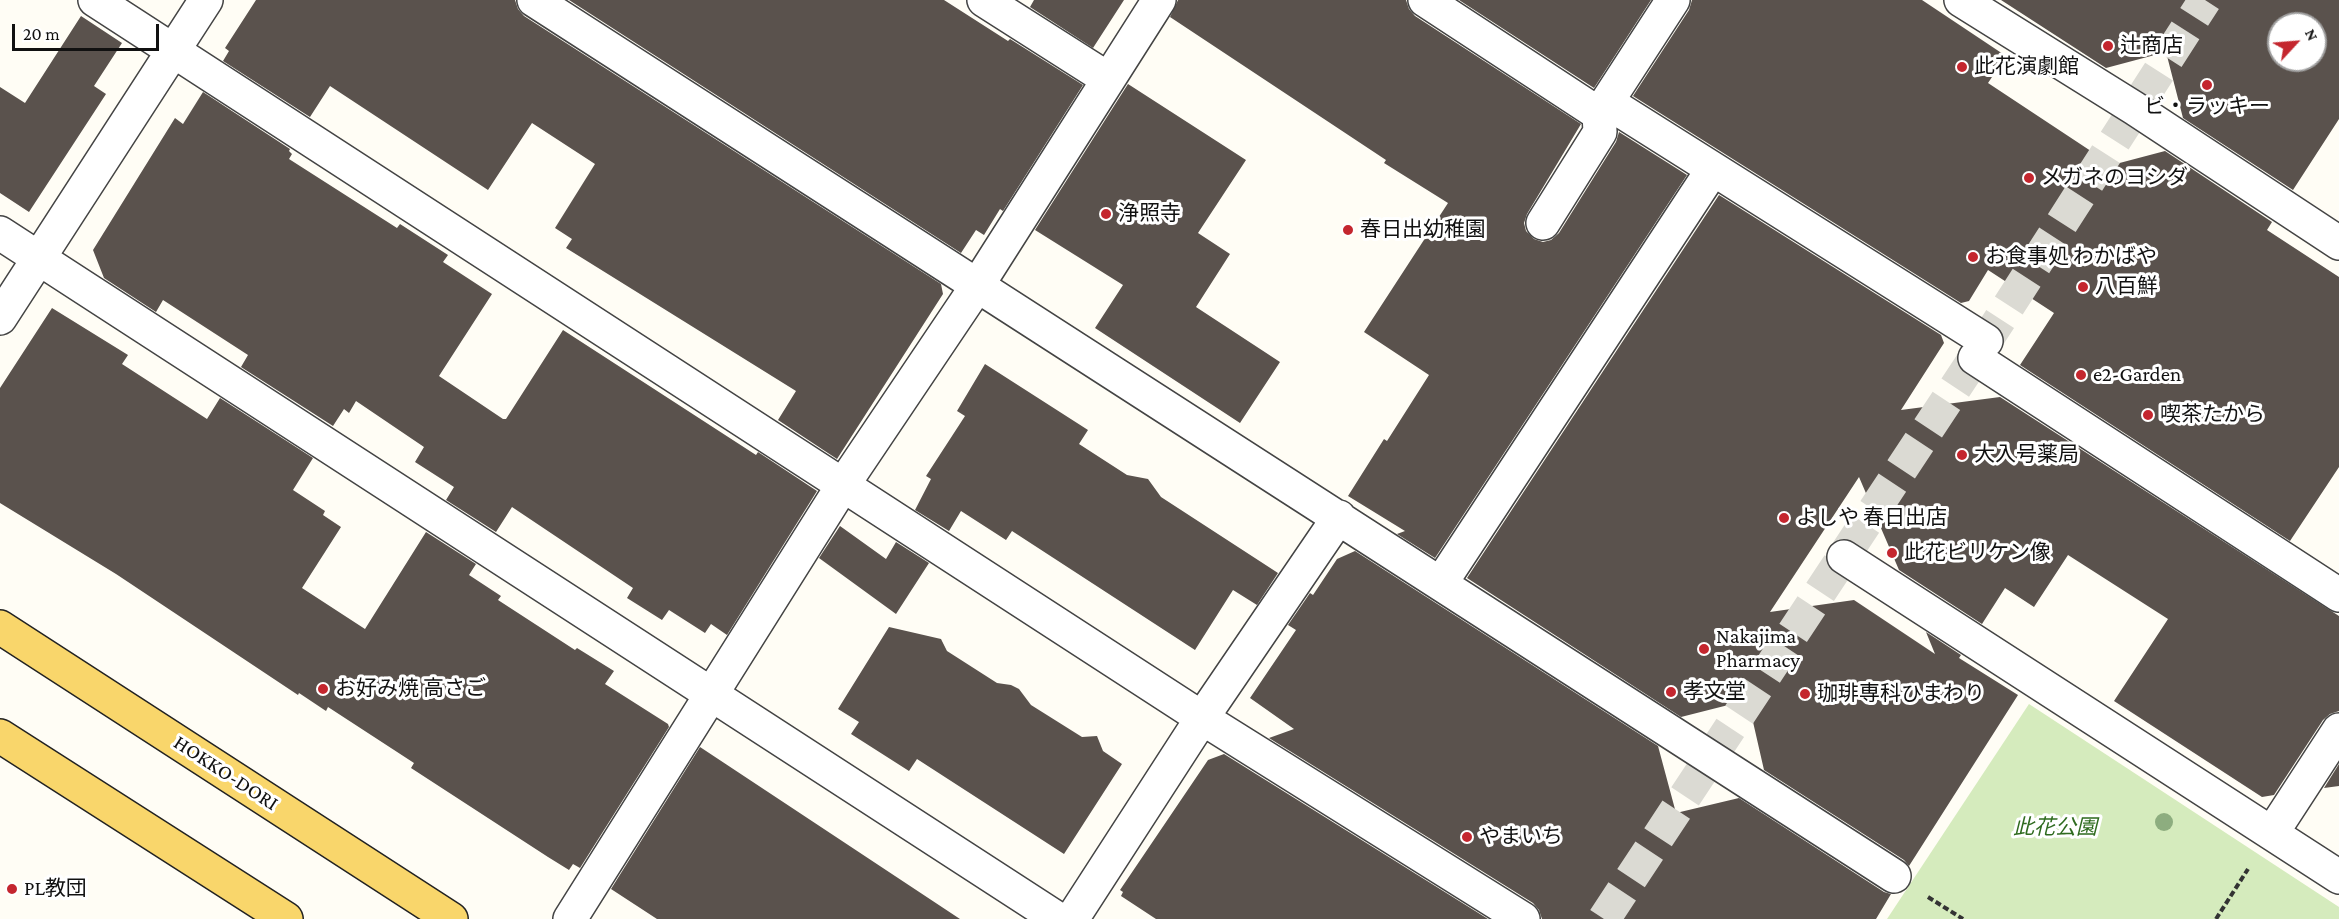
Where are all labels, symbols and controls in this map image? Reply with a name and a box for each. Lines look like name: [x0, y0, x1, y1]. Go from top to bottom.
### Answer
scale bar: [15, 12, 162, 50]
north arrow: [2267, 12, 2327, 72]
text: 20 m: [23, 24, 60, 44]
text: N: [2302, 26, 2322, 43]
place label: 辻商店: [2120, 33, 2183, 59]
marker: 辻商店: [2101, 39, 2115, 53]
place label: 此花演劇館: [1974, 54, 2079, 80]
marker: 此花演劇館: [1955, 60, 1969, 74]
marker: ビ・ラッキー: [2200, 78, 2214, 92]
place label: ビ・ラッキー: [2144, 94, 2270, 120]
place label: メガネのヨシダ: [2041, 165, 2188, 191]
marker: メガネのヨシダ: [2022, 171, 2036, 185]
place label: 浄照寺: [1118, 201, 1181, 227]
marker: 浄照寺: [1099, 207, 1113, 221]
place label: 春日出幼稚園: [1360, 217, 1486, 243]
marker: 春日出幼稚園: [1341, 223, 1355, 237]
place label: お食事処 わかばや: [1985, 244, 2157, 270]
marker: お食事処 わかばや: [1966, 250, 1980, 264]
place label: 八百鮮: [2095, 274, 2158, 300]
marker: 八百鮮: [2076, 280, 2090, 294]
place label: e2-Garden: [2093, 362, 2181, 388]
marker: e2-Garden: [2074, 368, 2088, 382]
place label: 喫茶たから: [2160, 402, 2265, 428]
marker: 喫茶たから: [2141, 408, 2155, 422]
place label: 大入号薬局: [1974, 442, 2079, 468]
marker: 大入号薬局: [1955, 448, 1969, 462]
place label: よしや 春日出店: [1796, 505, 1947, 531]
marker: よしや 春日出店: [1777, 511, 1791, 525]
place label: 此花ビリケン像: [1904, 540, 2051, 566]
marker: 此花ビリケン像: [1885, 546, 1899, 560]
place label: Nakajima Pharmacy: [1716, 624, 1800, 674]
marker: Nakajima Pharmacy: [1697, 642, 1711, 656]
place label: お好み焼 高さご: [335, 676, 486, 702]
place label: 孝文堂: [1683, 679, 1746, 705]
place label: 珈琲専科ひまわり: [1817, 681, 1985, 707]
marker: お好み焼 高さご: [316, 682, 330, 696]
marker: 孝文堂: [1664, 685, 1678, 699]
marker: 珈琲専科ひまわり: [1798, 687, 1812, 701]
street label: HOKKO-DORI: [169, 730, 283, 816]
park label: 此花公園: [2013, 815, 2097, 841]
place label: やまいち: [1479, 824, 1563, 850]
marker: やまいち: [1460, 830, 1474, 844]
place label: PL教団: [24, 876, 87, 902]
marker: PL教団: [5, 882, 19, 896]

